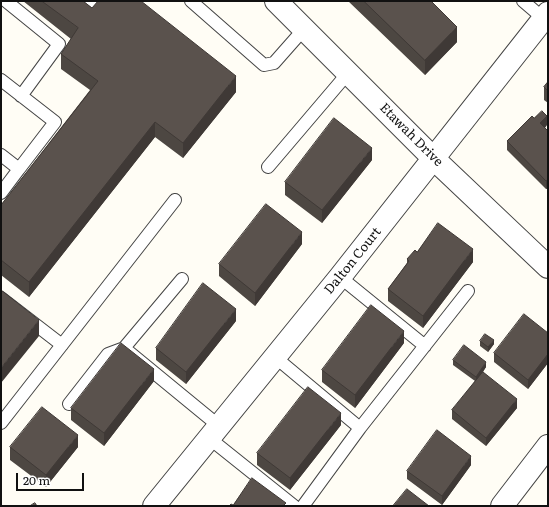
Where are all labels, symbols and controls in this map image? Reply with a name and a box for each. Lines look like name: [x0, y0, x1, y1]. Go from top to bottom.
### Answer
street label: Etawah Drive: [376, 100, 446, 170]
street label: Dalton Court: [321, 224, 385, 298]
scale bar: [18, 465, 86, 491]
text: 20 m: [23, 471, 50, 489]

